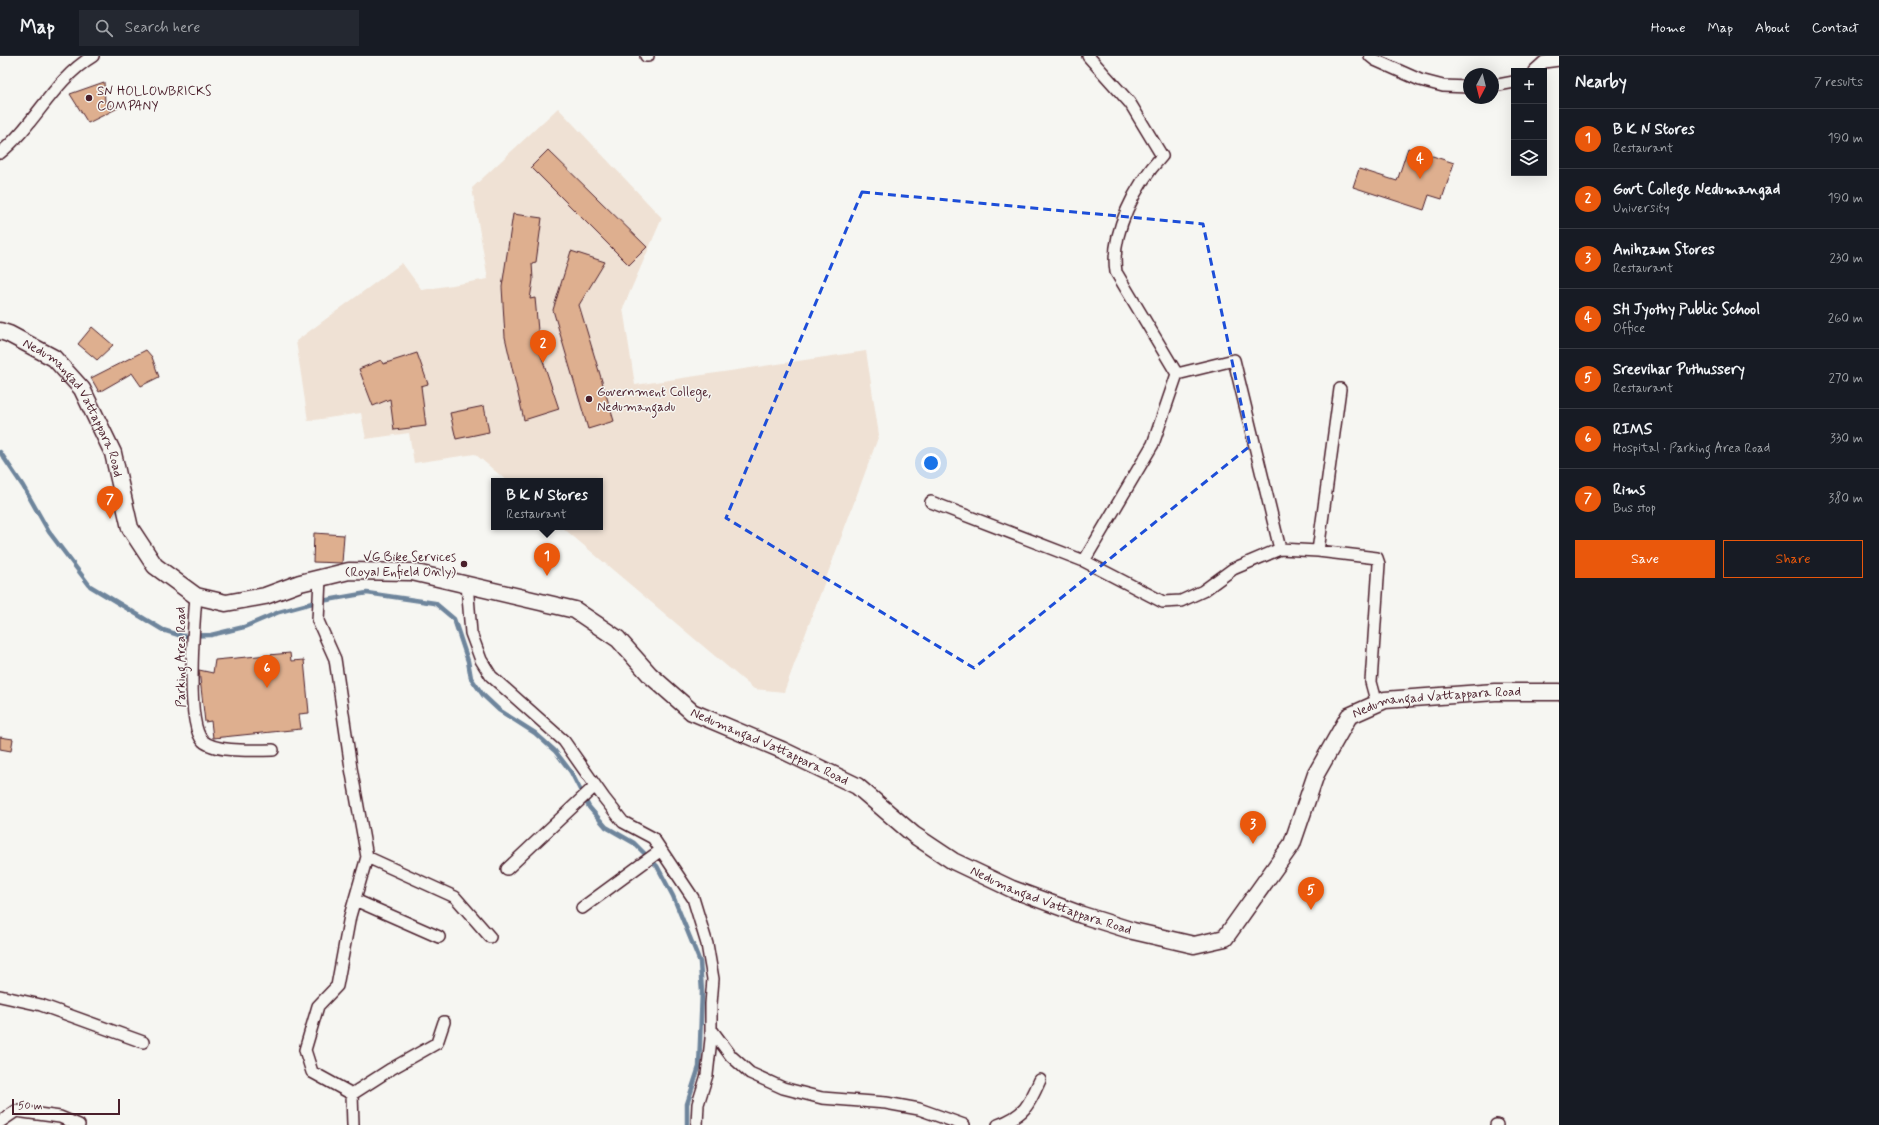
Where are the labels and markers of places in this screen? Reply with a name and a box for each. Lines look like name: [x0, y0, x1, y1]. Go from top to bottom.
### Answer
place label: SN HOLLOWBRICKS COMPANY: [97, 83, 212, 115]
marker: SN HOLLOWBRICKS COMPANY: [84, 93, 94, 103]
pin: 4: [1407, 146, 1433, 179]
pin: 2: [530, 330, 556, 363]
place label: Government College, Nedumangadu: [597, 384, 711, 418]
marker: Government College, Nedumangadu: [584, 394, 594, 404]
pin: 7: [97, 486, 123, 519]
pin: 1: [534, 543, 560, 576]
place label: VG Bike Services (Royal Enfield Only): [345, 549, 456, 581]
marker: VG Bike Services (Royal Enfield Only): [459, 559, 469, 569]
pin: 6: [254, 655, 280, 688]
pin: 3: [1240, 811, 1266, 844]
pin: 5: [1298, 877, 1324, 910]

